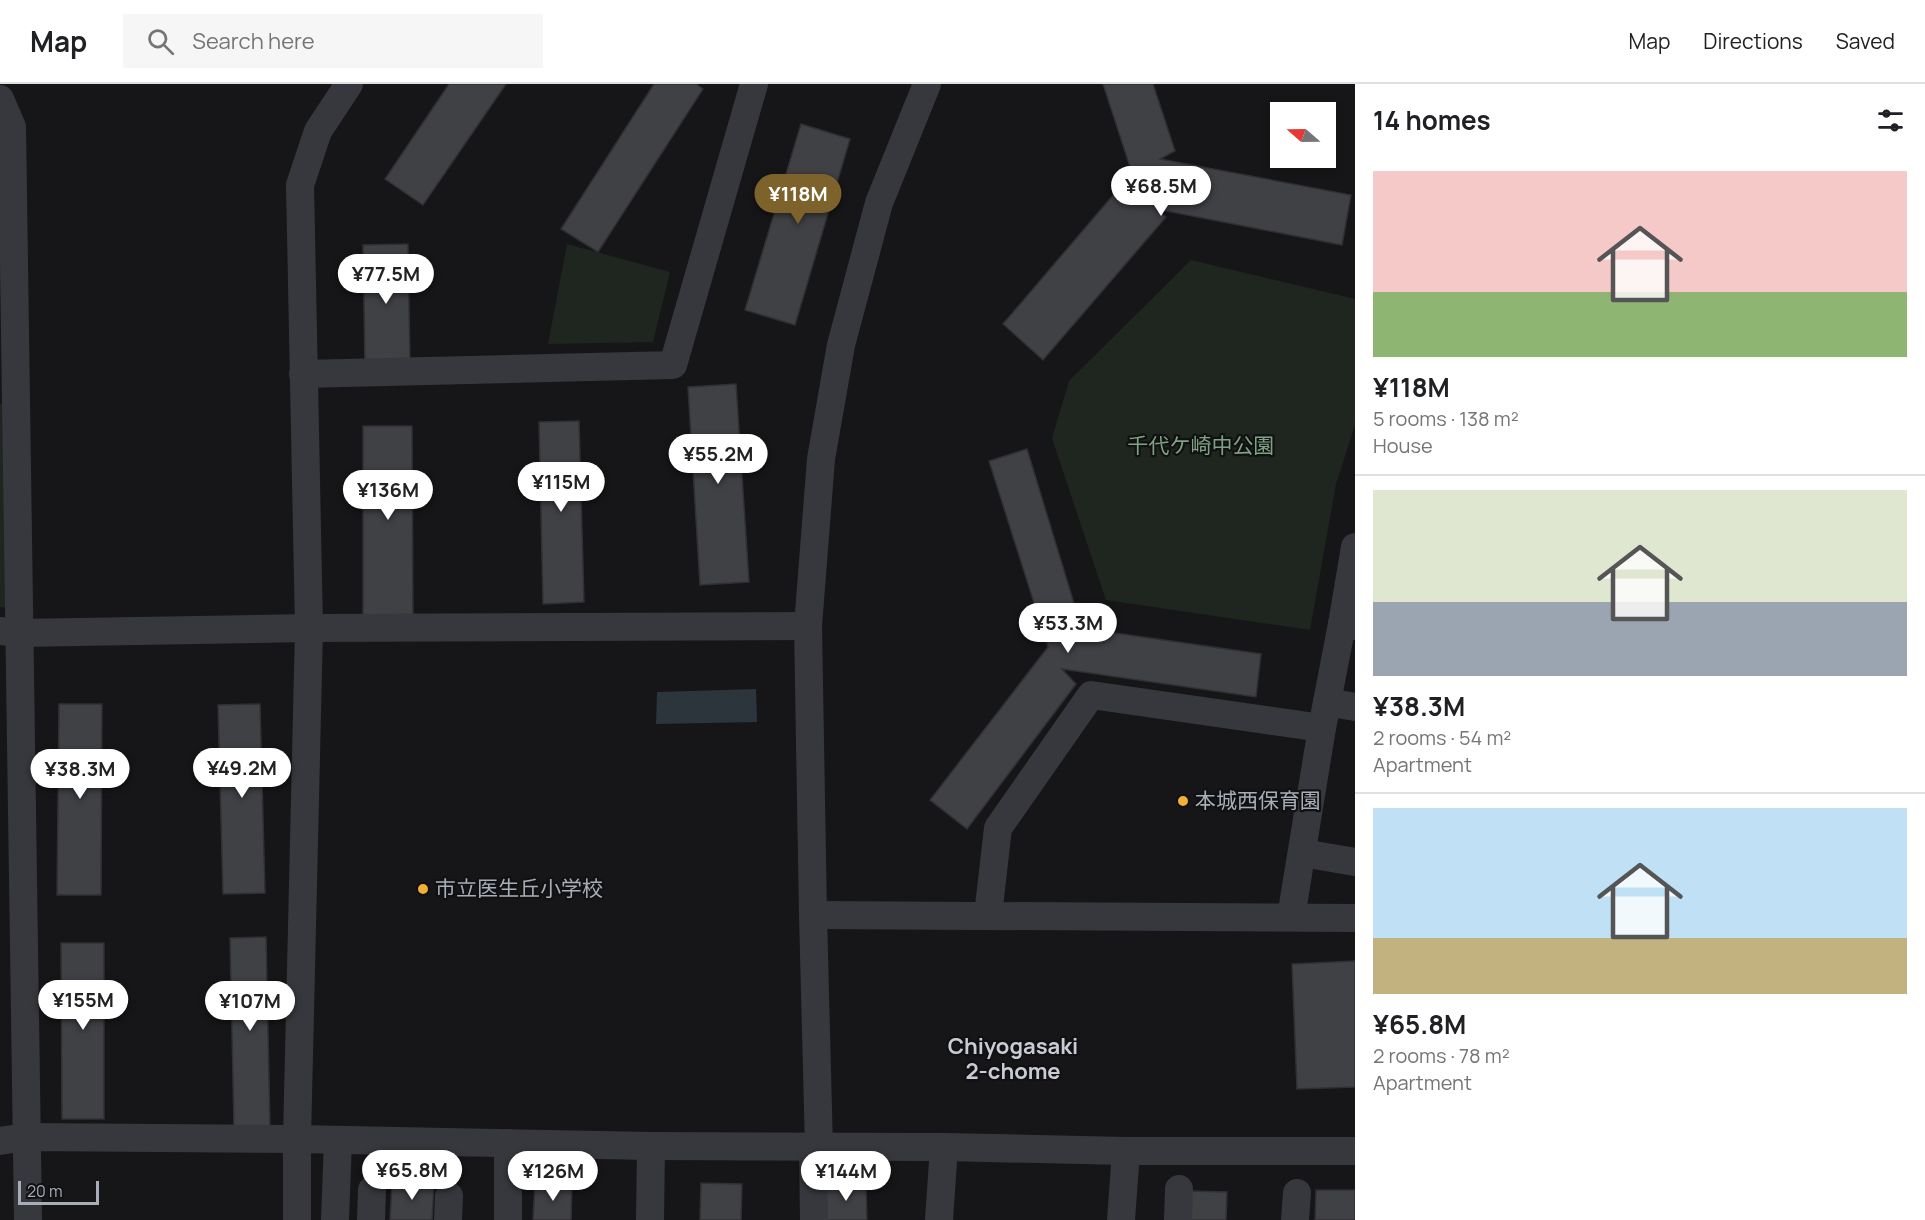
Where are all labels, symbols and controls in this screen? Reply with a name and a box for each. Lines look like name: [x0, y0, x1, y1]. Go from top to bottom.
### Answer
search box: [123, 14, 543, 68]
text: Map: [30, 22, 87, 60]
icon: search: [144, 25, 177, 58]
text: Search here: [192, 26, 315, 56]
text: Map: [1629, 27, 1670, 55]
text: Directions: [1703, 27, 1803, 55]
text: Saved: [1836, 27, 1895, 55]
north arrow: [1270, 102, 1336, 168]
map controls: [1270, 102, 1336, 168]
text: 14 homes: [1373, 102, 1491, 138]
icon: filters: [1874, 104, 1907, 137]
pin: ¥68.5M: [1112, 166, 1210, 217]
text: ¥68.5M: [1125, 172, 1197, 199]
pin: ¥118M: [756, 174, 840, 225]
text: ¥118M: [768, 180, 828, 207]
icon: home: [1586, 210, 1694, 318]
pin: ¥77.5M: [337, 254, 435, 305]
text: ¥77.5M: [352, 260, 420, 287]
text: ¥118M: [1373, 369, 1450, 405]
text: 5 rooms · 138 m²: [1373, 405, 1519, 432]
park label: 千代ケ崎中公園: [1128, 431, 1275, 459]
text: House: [1373, 432, 1433, 459]
pin: ¥55.2M: [669, 434, 767, 485]
text: ¥55.2M: [683, 440, 753, 467]
pin: ¥115M: [519, 462, 603, 513]
text: ¥115M: [532, 468, 590, 495]
pin: ¥136M: [346, 470, 430, 521]
text: ¥136M: [357, 476, 419, 503]
icon: home: [1586, 529, 1694, 637]
pin: ¥53.3M: [1019, 603, 1117, 654]
text: ¥53.3M: [1033, 609, 1103, 636]
text: ¥38.3M: [1373, 688, 1465, 724]
text: 2 rooms · 54 m²: [1373, 724, 1511, 751]
pin: ¥49.2M: [193, 748, 291, 799]
pin: ¥38.3M: [31, 749, 129, 800]
text: Apartment: [1373, 751, 1472, 778]
text: ¥49.2M: [207, 754, 277, 781]
text: ¥38.3M: [45, 755, 115, 782]
place label: 本城西保育園: [1195, 786, 1321, 814]
marker: 本城西保育園: [1176, 794, 1190, 808]
icon: home: [1586, 847, 1694, 955]
place label: 市立医生丘小学校: [435, 874, 603, 902]
marker: 市立医生丘小学校: [416, 882, 430, 896]
pin: ¥155M: [41, 980, 125, 1031]
pin: ¥107M: [208, 981, 292, 1032]
text: ¥155M: [52, 986, 114, 1013]
text: ¥107M: [219, 987, 281, 1014]
text: ¥65.8M: [1373, 1006, 1466, 1042]
district label: Chiyogasaki 2-chome: [948, 1031, 1078, 1086]
text: 2 rooms · 78 m²: [1373, 1042, 1510, 1069]
text: Apartment: [1373, 1069, 1472, 1096]
pin: ¥65.8M: [363, 1150, 461, 1201]
pin: ¥126M: [511, 1151, 595, 1202]
pin: ¥144M: [804, 1151, 888, 1202]
text: ¥65.8M: [376, 1156, 448, 1183]
text: ¥126M: [522, 1157, 584, 1184]
text: ¥144M: [815, 1157, 877, 1184]
scale bar: [18, 1178, 99, 1206]
text: 20 m: [27, 1180, 63, 1202]

